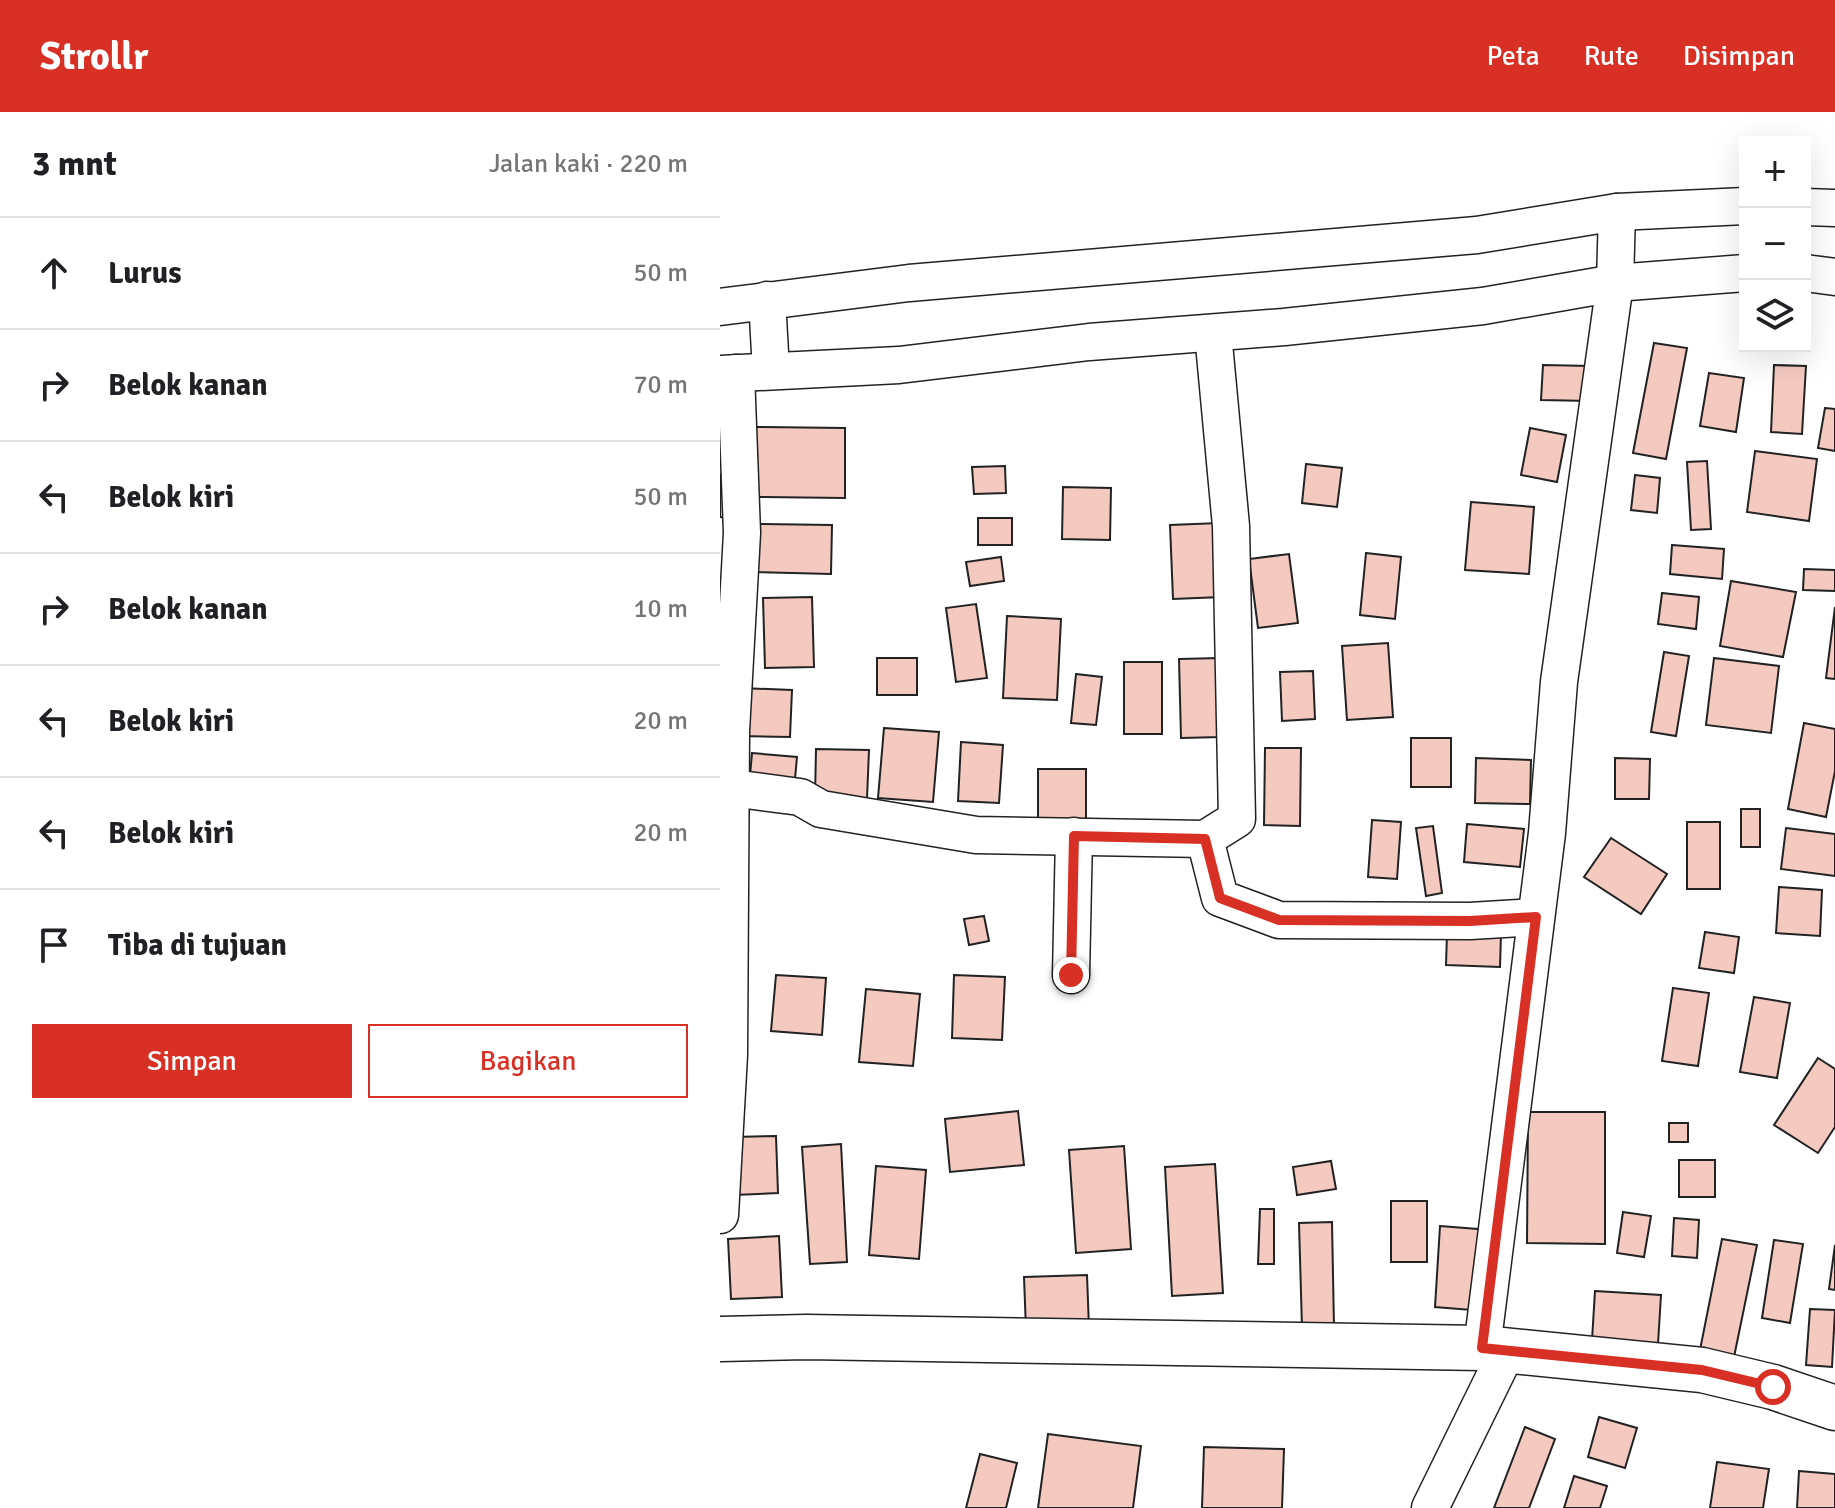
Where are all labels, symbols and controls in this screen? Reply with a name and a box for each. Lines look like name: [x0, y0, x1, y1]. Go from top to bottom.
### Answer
text: Strollr: [40, 33, 148, 80]
text: Peta: [1487, 39, 1540, 73]
text: Rute: [1584, 39, 1639, 73]
text: Disimpan: [1683, 39, 1795, 73]
map controls: [1739, 136, 1811, 352]
button: +: [1739, 136, 1811, 208]
text: 3 mnt: [32, 143, 117, 185]
text: Jalan kaki · 220 m: [489, 148, 688, 180]
button: −: [1739, 208, 1811, 280]
icon: ahead: [32, 251, 76, 295]
text: Lurus: [108, 255, 182, 292]
text: 50 m: [633, 257, 688, 289]
button: layers: [1739, 280, 1811, 352]
icon: right: [32, 363, 76, 407]
text: Belok kanan: [108, 367, 268, 404]
text: 70 m: [633, 369, 688, 401]
icon: left: [32, 475, 76, 519]
text: Belok kiri: [108, 479, 234, 516]
text: 50 m: [633, 481, 688, 513]
icon: right: [32, 587, 76, 631]
text: Belok kanan: [108, 591, 268, 628]
text: 10 m: [633, 593, 688, 625]
icon: left: [32, 699, 76, 743]
text: Belok kiri: [108, 703, 234, 740]
text: 20 m: [633, 705, 688, 737]
icon: left: [32, 811, 76, 855]
text: Belok kiri: [108, 815, 234, 852]
text: 20 m: [633, 817, 688, 849]
icon: arrive: [32, 923, 76, 967]
text: Tiba di tujuan: [108, 927, 287, 964]
route end: [1053, 957, 1089, 993]
button: Simpan: [32, 1024, 352, 1098]
button: Bagikan: [368, 1024, 688, 1098]
route start: [1755, 1369, 1791, 1405]

